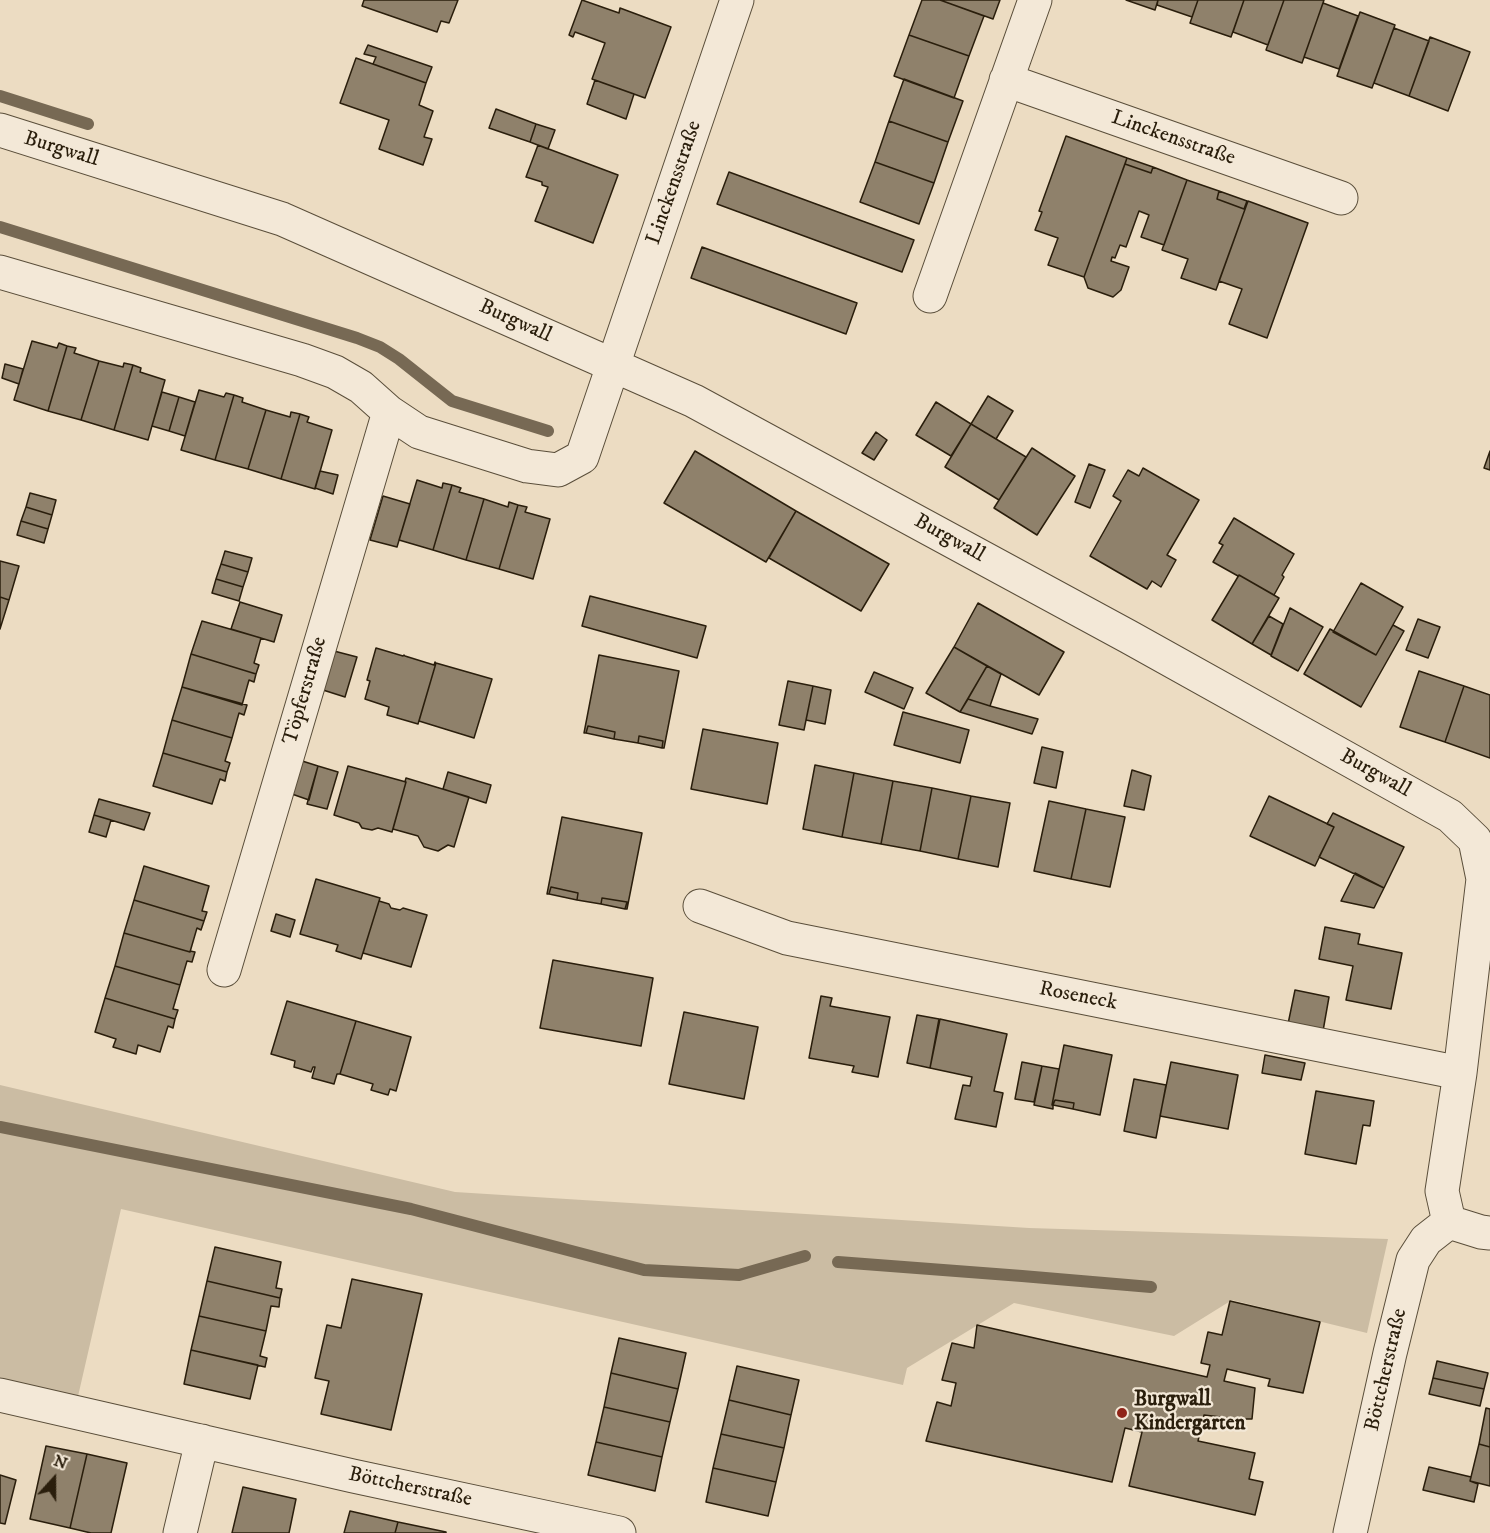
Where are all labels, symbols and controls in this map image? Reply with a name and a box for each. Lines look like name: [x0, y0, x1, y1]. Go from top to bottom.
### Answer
street label: Linckensstraße: [1108, 106, 1238, 172]
street label: Linckensstraße: [642, 118, 708, 248]
street label: Burgwall: [21, 127, 101, 173]
street label: Burgwall: [475, 295, 555, 349]
street label: Burgwall: [909, 509, 989, 569]
street label: Töpferstraße: [279, 634, 333, 748]
street label: Burgwall: [1335, 744, 1415, 804]
street label: Roseneck: [1037, 977, 1119, 1017]
street label: Böttcherstraße: [1361, 1306, 1413, 1434]
place label: Burgwall Kindergarten: [1134, 1388, 1245, 1438]
marker: Burgwall Kindergarten: [1115, 1406, 1129, 1420]
north arrow: [24, 1449, 84, 1509]
text: N: [51, 1451, 70, 1474]
street label: Böttcherstraße: [346, 1463, 474, 1513]

